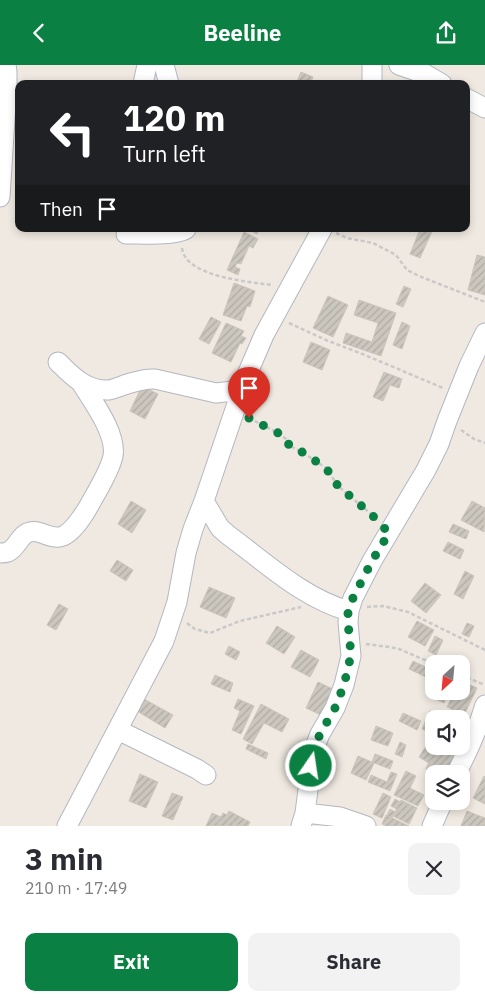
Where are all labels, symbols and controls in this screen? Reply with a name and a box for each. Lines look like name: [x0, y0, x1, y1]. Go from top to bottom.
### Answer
text: Beeline: [204, 18, 281, 47]
icon: back: [25, 19, 53, 47]
icon: share: [432, 19, 460, 47]
text: 120 m: [123, 95, 226, 141]
icon: left: [40, 100, 105, 165]
text: Turn left: [123, 139, 206, 168]
icon: arrive: [93, 195, 121, 223]
text: Then: [40, 197, 83, 221]
pin: [228, 367, 270, 418]
icon: arrive: [235, 374, 263, 402]
north arrow: [425, 655, 470, 700]
map controls: [425, 655, 470, 810]
button: sound: [425, 710, 470, 755]
position arrow: [284, 739, 336, 791]
button: layers: [425, 765, 470, 810]
text: 3 min: [25, 839, 103, 878]
button: close: [408, 843, 460, 895]
text: 210 m · 17:49: [25, 878, 127, 898]
button: Exit: [25, 933, 238, 991]
button: Share: [248, 933, 460, 991]

